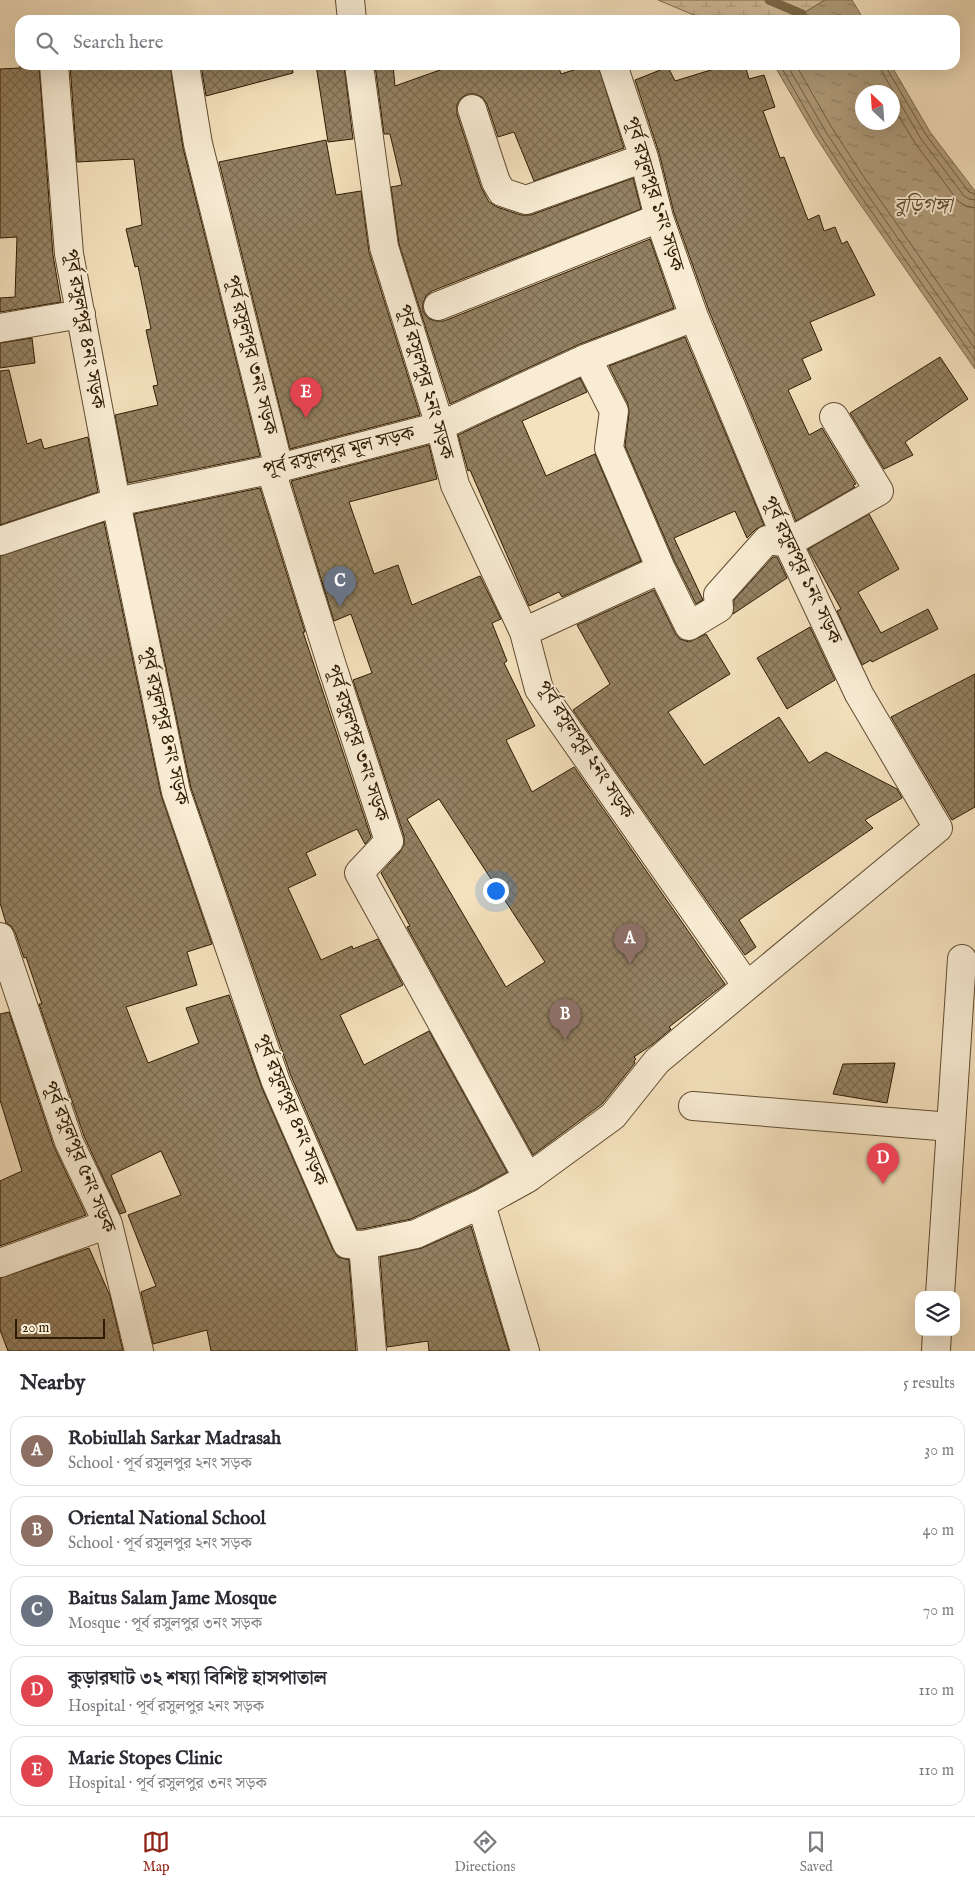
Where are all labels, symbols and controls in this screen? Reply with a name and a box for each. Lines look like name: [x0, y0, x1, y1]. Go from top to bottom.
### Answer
search box: [15, 15, 960, 70]
icon: search: [33, 29, 61, 57]
text: Search here: [73, 31, 164, 55]
north arrow: [855, 85, 900, 130]
street label: পূর্ব রসুলপুর ১নং সড়ক: [619, 113, 691, 275]
water label: বুড়িগঙ্গা: [894, 192, 955, 220]
street label: পূর্ব রসুলপুর ৪নং সড়ক: [58, 247, 111, 412]
street label: পূর্ব রসুলপুর ৩নং সড়ক: [219, 272, 284, 438]
street label: পূর্ব রসুলপুর ২নং সড়ক: [391, 301, 460, 463]
pin: E: [290, 377, 322, 418]
street label: পূর্ব রসুলপুর মূল সড়ক: [260, 420, 418, 483]
street label: পূর্ব রসুলপুর ১নং সড়ক: [757, 491, 849, 649]
pin: C: [324, 566, 356, 607]
street label: পূর্ব রসুলপুর ৪নং সড়ক: [134, 644, 196, 808]
street label: পূর্ব রসুলপুর ৩নং সড়ক: [320, 661, 395, 826]
street label: পূর্ব রসুলপুর ২নং সড়ক: [531, 676, 640, 825]
your location: [483, 878, 509, 904]
pin: A: [614, 923, 646, 964]
pin: B: [549, 999, 581, 1040]
street label: পূর্ব রসুলপুর ৪নং সড়ক: [249, 1030, 334, 1190]
street label: পূর্ব রসুলপুর ৫নং সড়ক: [37, 1077, 122, 1238]
pin: D: [867, 1143, 899, 1184]
map controls: [915, 1291, 960, 1336]
button: layers: [915, 1291, 960, 1336]
scale bar: [15, 1316, 105, 1339]
text: 20 m: [22, 1319, 49, 1337]
text: Nearby: [20, 1370, 85, 1397]
text: 5 results: [903, 1374, 955, 1394]
text: Robiullah Sarkar Madrasah: [68, 1427, 281, 1451]
text: A: [32, 1441, 42, 1461]
text: 30 m: [924, 1441, 954, 1461]
text: School · পূর্ব রসুলপুর ২নং সড়ক: [68, 1454, 252, 1474]
text: Oriental National School: [68, 1507, 266, 1531]
text: B: [32, 1521, 42, 1541]
text: 40 m: [922, 1521, 954, 1541]
text: School · পূর্ব রসুলপুর ২নং সড়ক: [68, 1534, 252, 1554]
text: Baitus Salam Jame Mosque: [68, 1587, 277, 1611]
text: C: [31, 1601, 43, 1621]
text: 70 m: [923, 1601, 954, 1621]
text: Mosque · পূর্ব রসুলপুর ৩নং সড়ক: [68, 1614, 262, 1634]
text: কুড়ারঘাট ৩২ শয্যা বিশিষ্ট হাসপাতাল: [68, 1667, 327, 1691]
text: D: [31, 1681, 43, 1701]
text: 110 m: [918, 1681, 954, 1701]
text: Hospital · পূর্ব রসুলপুর ২নং সড়ক: [68, 1697, 264, 1717]
text: Marie Stopes Clinic: [68, 1747, 222, 1771]
text: E: [31, 1761, 43, 1781]
text: 110 m: [918, 1761, 954, 1781]
text: Hospital · পূর্ব রসুলপুর ৩নং সড়ক: [68, 1774, 267, 1794]
tab: Map: [142, 1828, 170, 1876]
tab: Directions: [454, 1828, 515, 1876]
tab: Saved: [800, 1828, 833, 1876]

